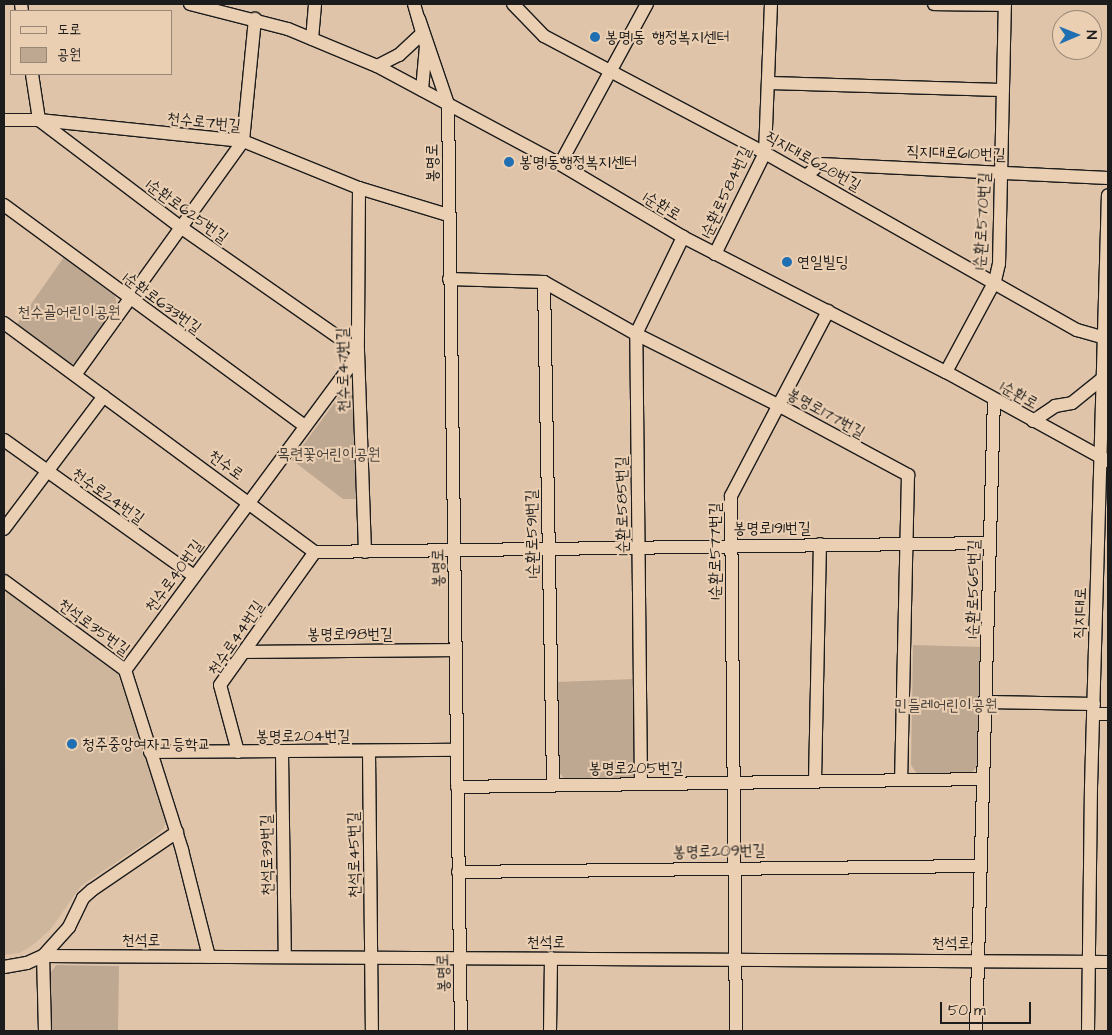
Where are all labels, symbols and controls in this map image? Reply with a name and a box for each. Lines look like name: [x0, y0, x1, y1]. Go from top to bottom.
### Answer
legend: [10, 10, 172, 75]
north arrow: [1052, 10, 1102, 60]
text: 도로: [57, 19, 81, 40]
place label: 봉명1동 행정복지센터: [605, 27, 729, 47]
text: N: [1081, 30, 1101, 39]
marker: 봉명1동 행정복지센터: [589, 31, 601, 43]
text: 공원: [57, 44, 81, 65]
street label: 천수로7번길: [166, 109, 242, 135]
street label: 직지대로620번길: [762, 127, 864, 195]
street label: 직지대로610번길: [906, 142, 1006, 164]
street label: 1순환로584번길: [696, 143, 756, 241]
street label: 봉명로: [422, 144, 442, 182]
place label: 봉명1동행정복지센터: [519, 152, 637, 172]
marker: 봉명1동행정복지센터: [503, 156, 515, 168]
street label: 1순환로570번길: [970, 172, 994, 270]
street label: 1순환로625번길: [142, 175, 232, 247]
street label: 1순환로: [640, 187, 684, 225]
place label: 연일빌딩: [797, 252, 849, 272]
marker: 연일빌딩: [781, 256, 793, 268]
street label: 1순환로633번길: [119, 268, 205, 338]
park label: 천수골어린이공원: [18, 302, 120, 322]
street label: 천수로47번길: [333, 327, 353, 413]
street label: 1순환로: [997, 377, 1041, 413]
street label: 봉명로177번길: [784, 384, 868, 442]
park label: 목련꽃어린이공원: [278, 444, 380, 464]
street label: 천수로: [205, 446, 247, 484]
street label: 1순환로585번길: [612, 456, 632, 556]
street label: 천수로24번길: [68, 464, 148, 528]
street label: 1순환로591번길: [522, 489, 542, 579]
street label: 1순환로577번길: [705, 502, 725, 600]
street label: 봉명로191번길: [733, 518, 811, 538]
street label: 천수로40번길: [141, 536, 207, 616]
street label: 1순환로565번길: [963, 539, 983, 639]
street label: 봉명로: [428, 549, 448, 587]
street label: 직지대로: [1070, 587, 1090, 639]
street label: 천석로35번길: [54, 595, 134, 659]
street label: 천수로44번길: [204, 597, 268, 679]
street label: 봉명로198번길: [307, 624, 393, 644]
park label: 민들레어린이공원: [894, 695, 998, 715]
street label: 봉명로204번길: [256, 726, 350, 746]
place label: 청주중앙여자고등학교: [82, 734, 211, 754]
marker: 청주중앙여자고등학교: [66, 738, 78, 750]
street label: 봉명로205번길: [589, 758, 683, 778]
street label: 천석로45번길: [344, 812, 364, 898]
street label: 천석로39번길: [257, 814, 277, 896]
street label: 봉명로209번길: [672, 841, 766, 861]
street label: 천석로: [122, 930, 160, 950]
street label: 천석로: [527, 932, 565, 952]
street label: 천석로: [932, 933, 970, 953]
street label: 봉명로: [433, 954, 453, 992]
scale bar: [942, 992, 1033, 1024]
text: 50 m: [948, 1000, 986, 1021]

